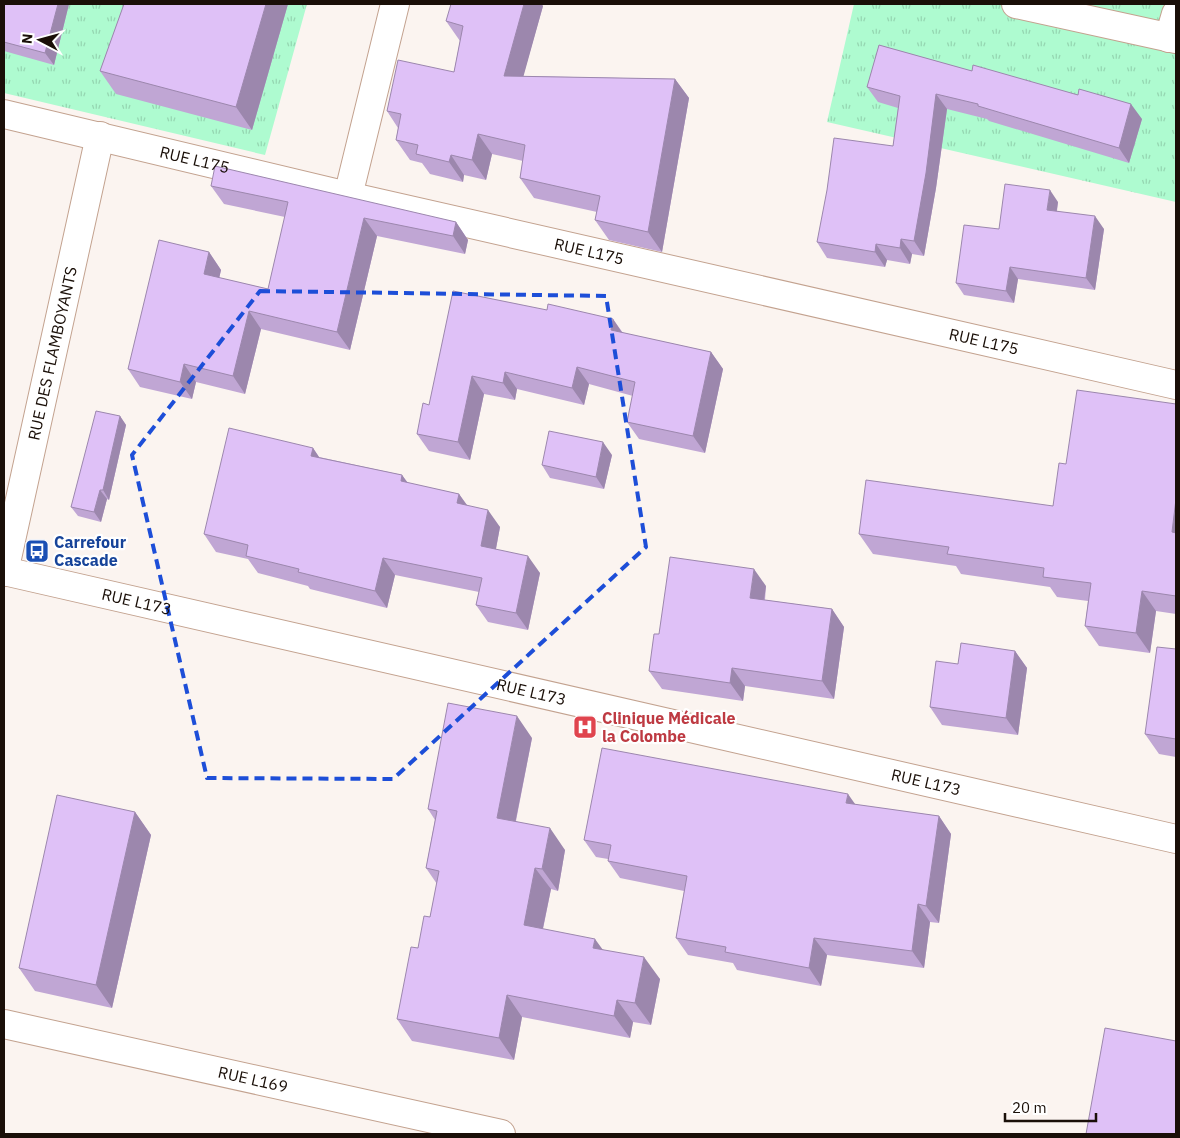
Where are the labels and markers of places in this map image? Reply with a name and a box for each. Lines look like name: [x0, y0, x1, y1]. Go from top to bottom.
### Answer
place label: Carrefour Cascade: [54, 532, 127, 570]
bus stop icon: Carrefour Cascade: [24, 538, 50, 564]
place label: Clinique Médicale la Colombe: [602, 708, 736, 746]
hospital icon: Clinique Médicale la Colombe: [572, 714, 598, 740]

